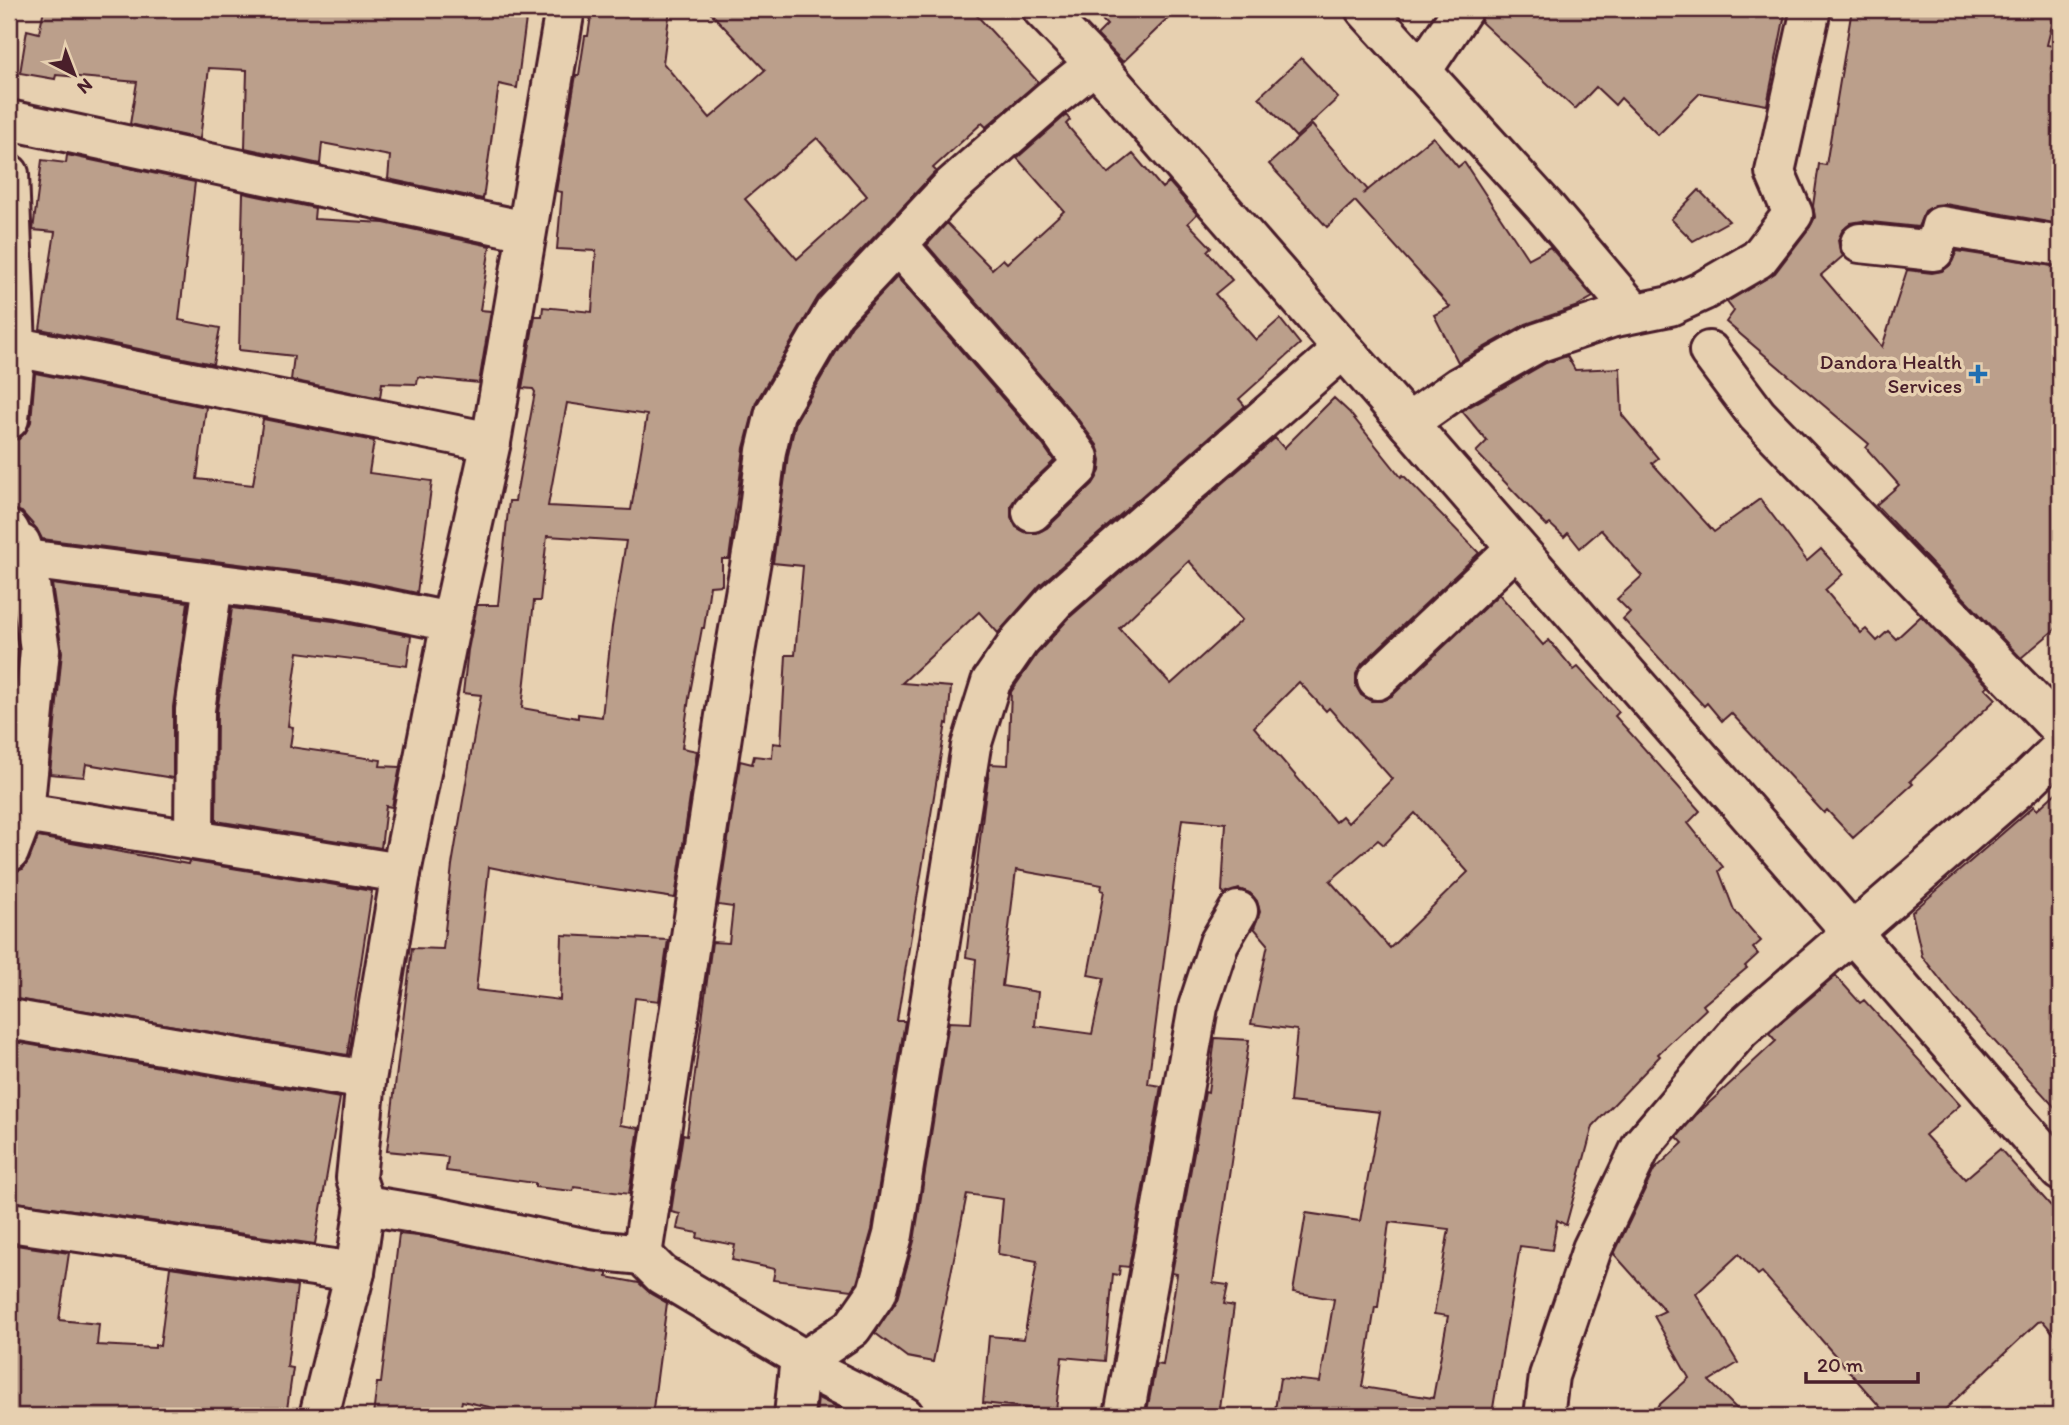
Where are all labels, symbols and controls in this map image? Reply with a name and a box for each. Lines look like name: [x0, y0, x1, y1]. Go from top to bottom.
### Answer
north arrow: [38, 38, 108, 108]
text: N: [73, 73, 98, 99]
place label: Dandora Health Services: [1820, 349, 1962, 398]
marker: Dandora Health Services: [1968, 364, 1988, 384]
scale bar: [1806, 1341, 1918, 1385]
text: 20 m: [1817, 1352, 1864, 1377]

